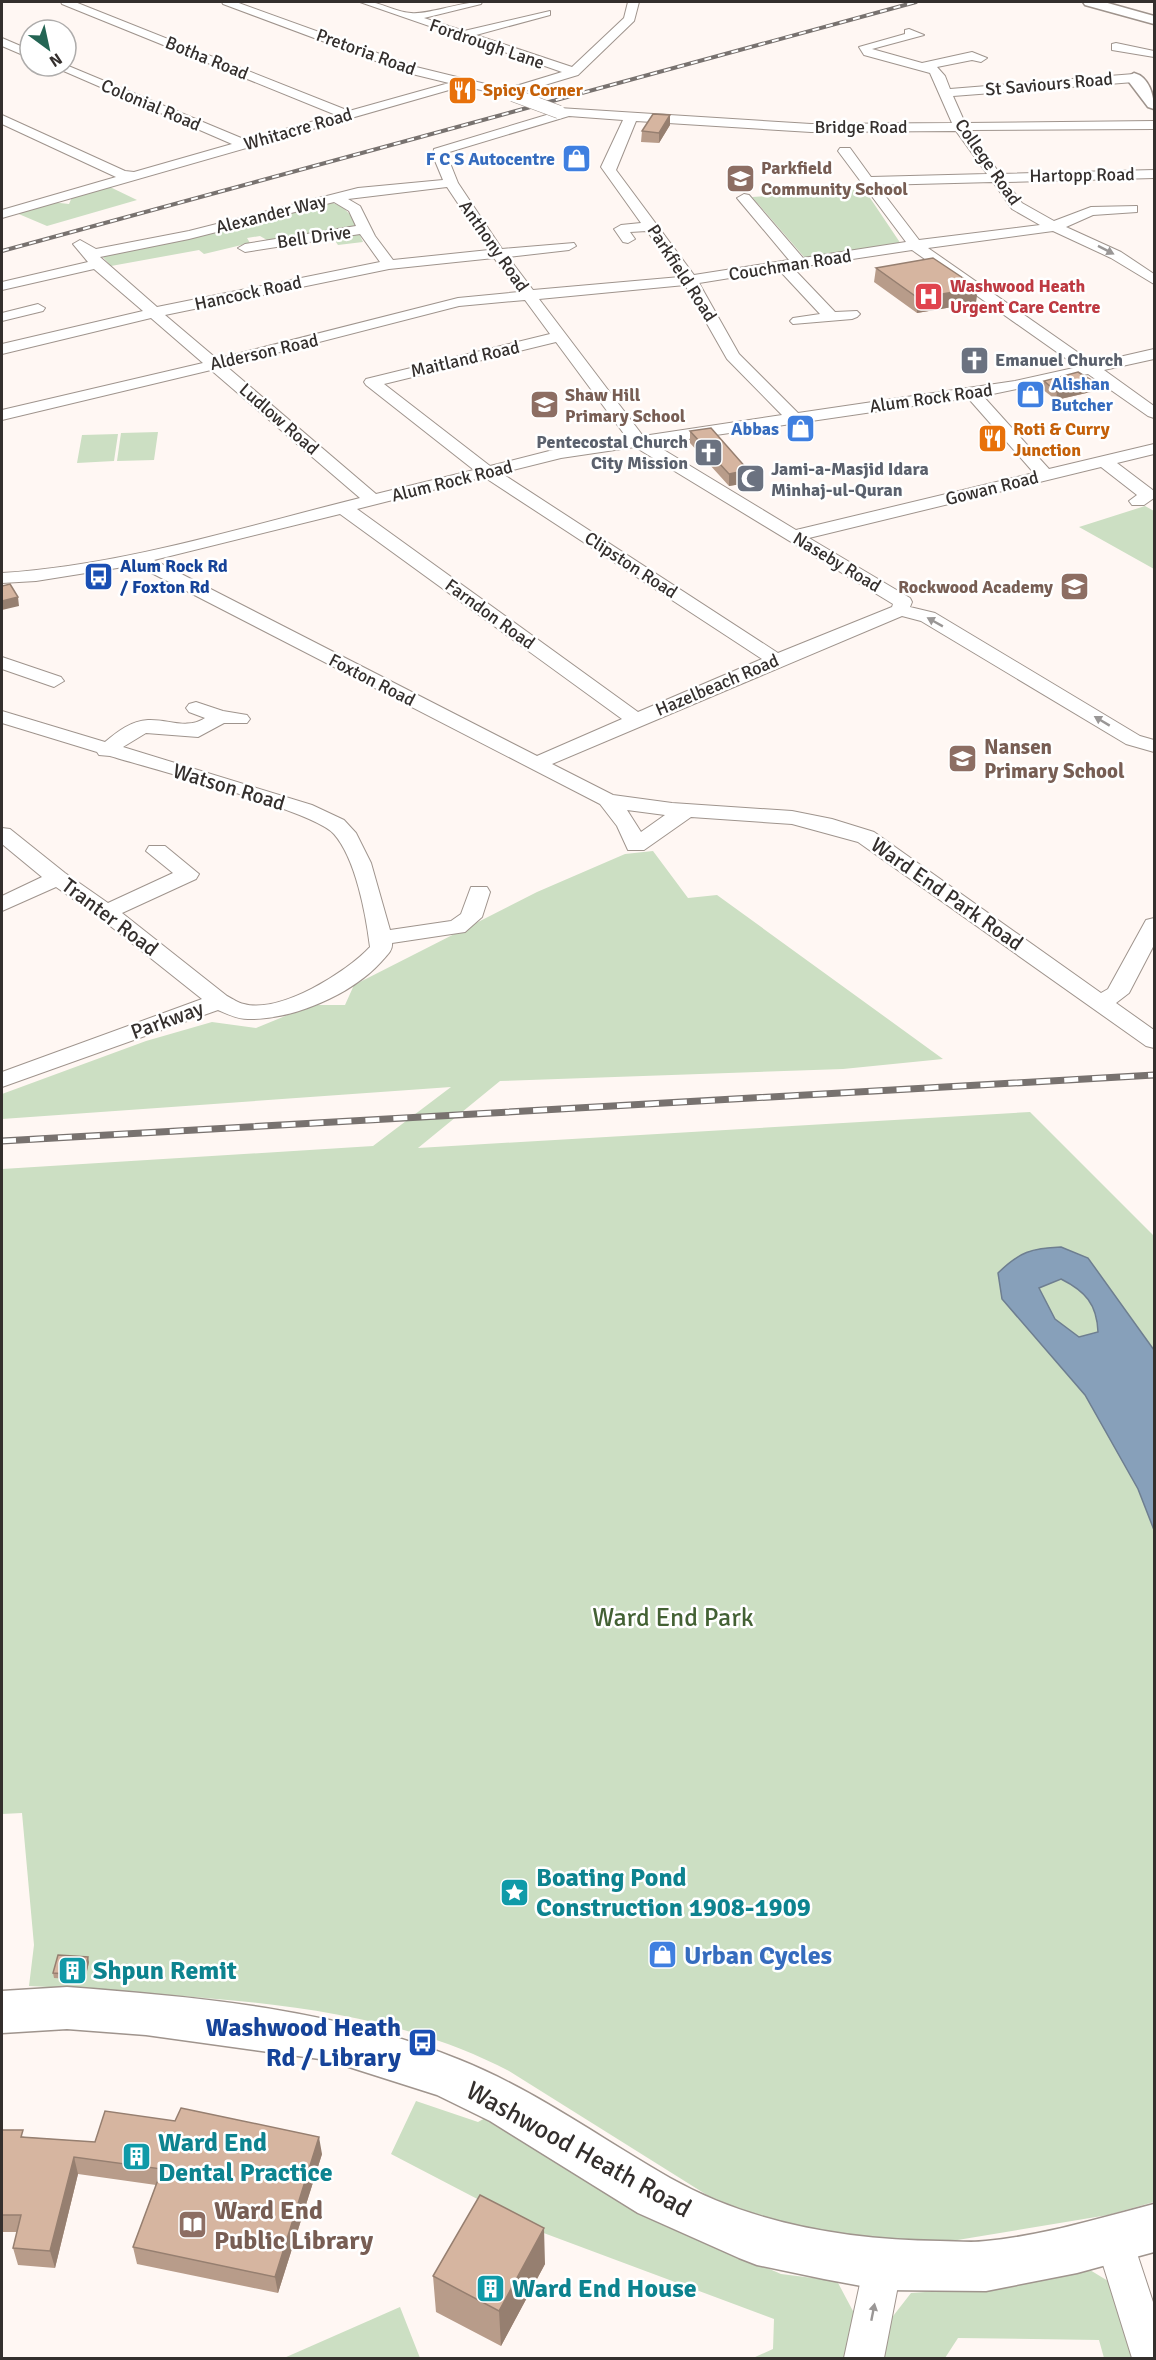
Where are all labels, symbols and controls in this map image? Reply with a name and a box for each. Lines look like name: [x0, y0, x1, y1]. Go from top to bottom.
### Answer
street label: Fordrough Lane: [427, 14, 547, 74]
north arrow: [18, 18, 78, 78]
street label: Pretoria Road: [313, 24, 419, 80]
street label: Botha Road: [162, 31, 252, 85]
text: N: [46, 48, 66, 71]
street label: St Saviours Road: [984, 67, 1114, 101]
street label: Colonial Road: [98, 74, 204, 136]
restaurant icon: Spicy Corner: [446, 74, 478, 106]
place label: Spicy Corner: [483, 79, 584, 101]
street label: Whitacre Road: [241, 103, 355, 155]
street label: College Road: [950, 115, 1026, 209]
street label: Bridge Road: [815, 116, 907, 138]
shop icon: F C S Autocentre: [560, 143, 592, 175]
place label: F C S Autocentre: [426, 148, 555, 170]
place label: Parkfield Community School: [761, 157, 908, 200]
school or university icon: Parkfield Community School: [724, 162, 756, 194]
street label: Hartopp Road: [1029, 163, 1135, 187]
street label: Alexander Way: [213, 190, 329, 238]
street label: Anthony Road: [454, 196, 534, 296]
street label: Parkfield Road: [642, 220, 722, 326]
street label: Bell Drive: [276, 221, 352, 253]
street label: Couchman Road: [727, 244, 853, 286]
one-way arrow: [1097, 245, 1114, 254]
street label: Hancock Road: [192, 271, 304, 315]
place label: Washwood Heath Urgent Care Centre: [950, 275, 1100, 318]
hospital icon: Washwood Heath Urgent Care Centre: [913, 280, 945, 312]
street label: Alderson Road: [208, 329, 320, 375]
street label: Maitland Road: [408, 336, 522, 382]
church icon: Emanuel Church: [958, 344, 990, 376]
place label: Emanuel Church: [995, 349, 1123, 371]
place label: Alishan Butcher: [1051, 373, 1114, 416]
street label: Alum Rock Road: [868, 378, 994, 418]
shop icon: Alishan Butcher: [1014, 378, 1046, 410]
street label: Ludlow Road: [235, 379, 323, 459]
place label: Shaw Hill Primary School: [565, 384, 686, 427]
school or university icon: Shaw Hill Primary School: [528, 389, 560, 421]
shop icon: Abbas: [784, 413, 816, 445]
place label: Abbas: [731, 418, 779, 440]
place label: Roti & Curry Junction: [1013, 418, 1110, 461]
restaurant icon: Roti & Curry Junction: [976, 423, 1008, 455]
place label: Pentecostal Church City Mission: [536, 431, 688, 474]
church icon: Pentecostal Church City Mission: [693, 436, 725, 468]
street label: Alum Rock Road: [389, 455, 515, 507]
place label: Jami-a-Masjid Idara Minhaj-ul-Quran: [771, 458, 929, 501]
mosque icon: Jami-a-Masjid Idara Minhaj-ul-Quran: [734, 463, 766, 495]
street label: Gowan Road: [943, 466, 1041, 510]
street label: Clipston Road: [580, 527, 682, 603]
street label: Naseby Road: [789, 527, 885, 597]
place label: Alum Rock Rd / Foxton Rd: [120, 555, 228, 598]
bus stop icon: Alum Rock Rd / Foxton Rd: [83, 560, 115, 592]
school or university icon: Rockwood Academy: [1058, 571, 1090, 603]
street label: Farndon Road: [441, 574, 539, 654]
place label: Rockwood Academy: [898, 576, 1053, 598]
one-way arrow: [926, 617, 943, 627]
street label: Foxton Road: [325, 649, 419, 711]
street label: Hazelbeach Road: [652, 649, 782, 721]
one-way arrow: [1094, 716, 1110, 727]
place label: Nansen Primary School: [984, 734, 1125, 784]
school or university icon: Nansen Primary School: [947, 743, 979, 775]
street label: Watson Road: [170, 758, 288, 816]
street label: Ward End Park Road: [866, 832, 1028, 956]
street label: Tranter Road: [57, 872, 163, 962]
street label: Parkway: [127, 995, 207, 1045]
park label: Ward End Park: [592, 1602, 754, 1634]
place label: Boating Pond Construction 1908-1909: [536, 1862, 811, 1924]
place icon: Boating Pond Construction 1908-1909: [499, 1876, 531, 1908]
shop icon: Urban Cycles: [647, 1939, 679, 1971]
place label: Urban Cycles: [684, 1940, 832, 1972]
building icon: Shpun Remit: [56, 1954, 88, 1986]
place label: Shpun Remit: [93, 1955, 237, 1987]
place label: Washwood Heath Rd / Library: [205, 2012, 401, 2074]
bus stop icon: Washwood Heath Rd / Library: [406, 2026, 438, 2058]
street label: Washwood Heath Road: [460, 2075, 697, 2225]
place label: Ward End Dental Practice: [158, 2127, 333, 2189]
building icon: Ward End Dental Practice: [121, 2141, 153, 2173]
place label: Ward End Public Library: [214, 2195, 373, 2257]
library icon: Ward End Public Library: [177, 2209, 209, 2241]
building icon: Ward End House: [475, 2272, 507, 2304]
place label: Ward End House: [512, 2273, 697, 2305]
one-way arrow: [869, 2302, 878, 2321]

